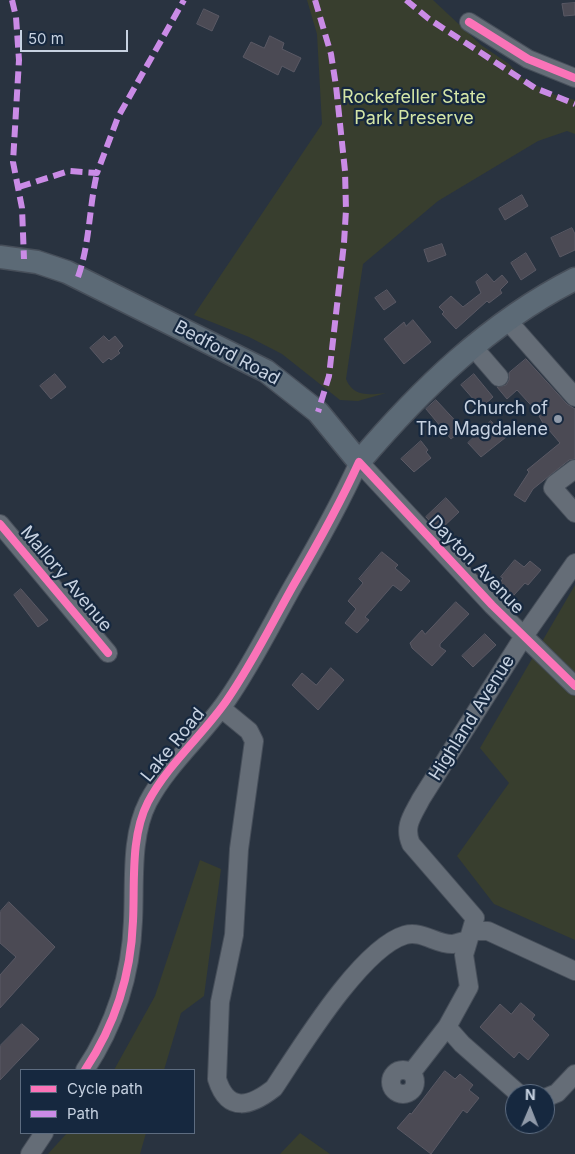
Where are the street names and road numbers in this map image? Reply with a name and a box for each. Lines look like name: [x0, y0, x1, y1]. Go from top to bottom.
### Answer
street label: Bedford Road: [171, 316, 283, 390]
street label: Dayton Avenue: [424, 511, 528, 619]
street label: Mallory Avenue: [16, 522, 116, 636]
street label: Highland Avenue: [425, 651, 519, 785]
street label: Lake Road: [137, 704, 209, 786]

